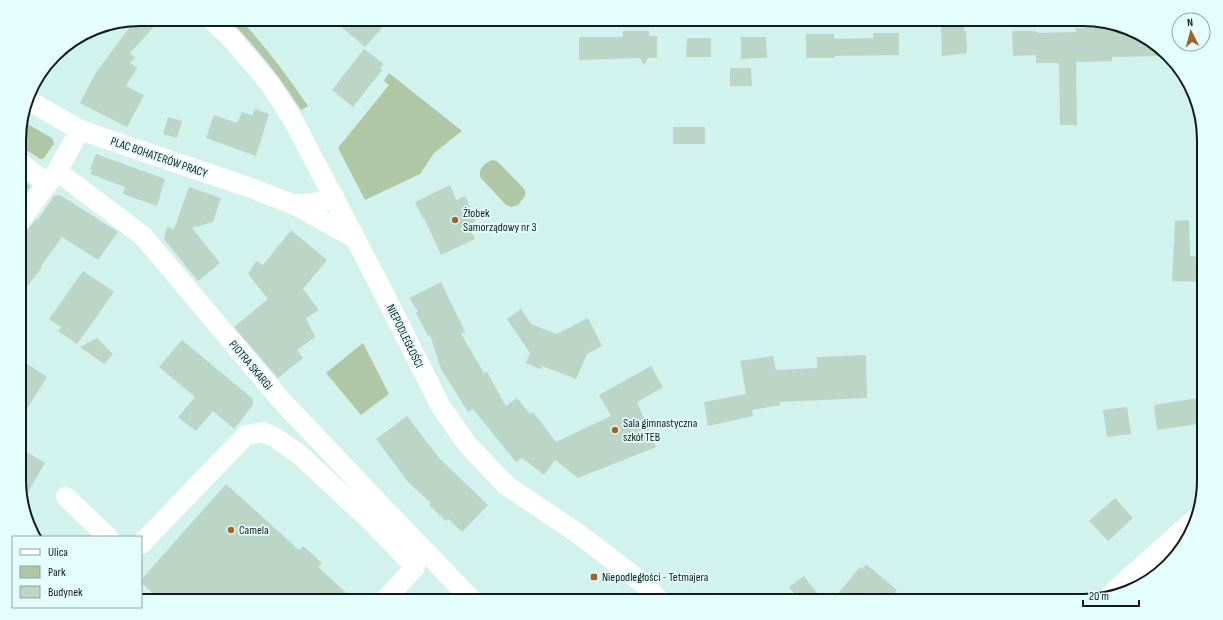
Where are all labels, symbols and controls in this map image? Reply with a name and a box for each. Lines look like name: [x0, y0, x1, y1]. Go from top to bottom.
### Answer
north arrow: [1171, 12, 1211, 52]
text: N: [1186, 16, 1194, 29]
street label: PLAC BOHATERÓW PRACY: [108, 134, 209, 181]
place label: Żłobek Samorządowy nr 3: [463, 206, 537, 235]
marker: Żłobek Samorządowy nr 3: [450, 215, 460, 225]
street label: NIEPODLEGŁOŚCI: [383, 302, 426, 371]
street label: PIOTRA SKARGI: [226, 337, 276, 393]
place label: Sala gimnastyczna szkół TEB: [623, 416, 698, 445]
marker: Sala gimnastyczna szkół TEB: [610, 425, 620, 435]
place label: Camela: [239, 523, 269, 538]
marker: Camela: [226, 525, 236, 535]
legend: [12, 536, 142, 608]
text: Ulica: [48, 545, 68, 560]
text: Park: [48, 565, 66, 580]
place label: Niepodległości - Tetmajera: [602, 570, 709, 585]
marker: Niepodległości - Tetmajera: [589, 572, 599, 582]
scale bar: [1083, 582, 1139, 608]
text: Budynek: [48, 585, 83, 600]
text: 20 m: [1089, 589, 1109, 604]

